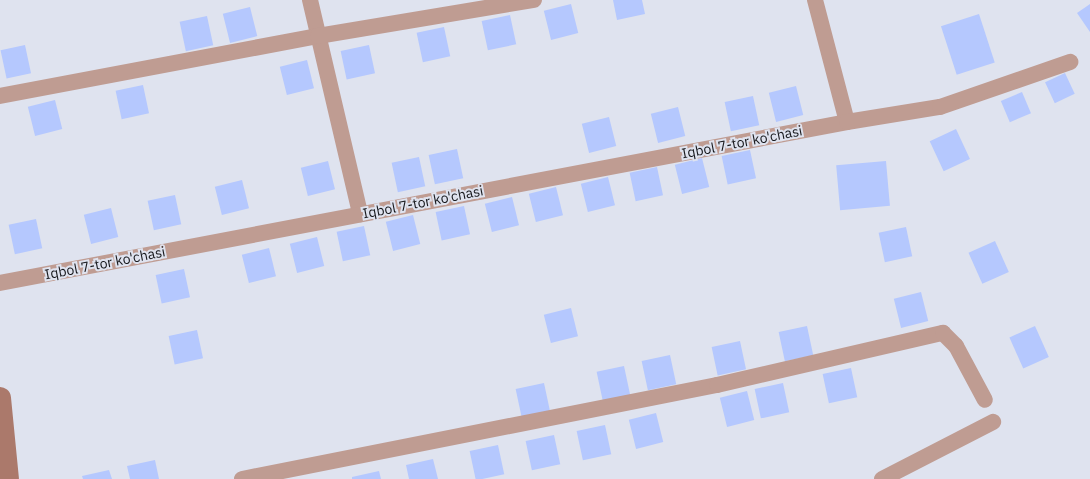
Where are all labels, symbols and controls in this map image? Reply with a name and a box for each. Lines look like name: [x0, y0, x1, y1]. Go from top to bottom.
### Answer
street label: Iqbol 7-tor ko'chasi: [680, 122, 804, 162]
street label: Iqbol 7-tor ko'chasi: [361, 182, 485, 222]
street label: Iqbol 7-tor ko'chasi: [43, 243, 167, 283]

